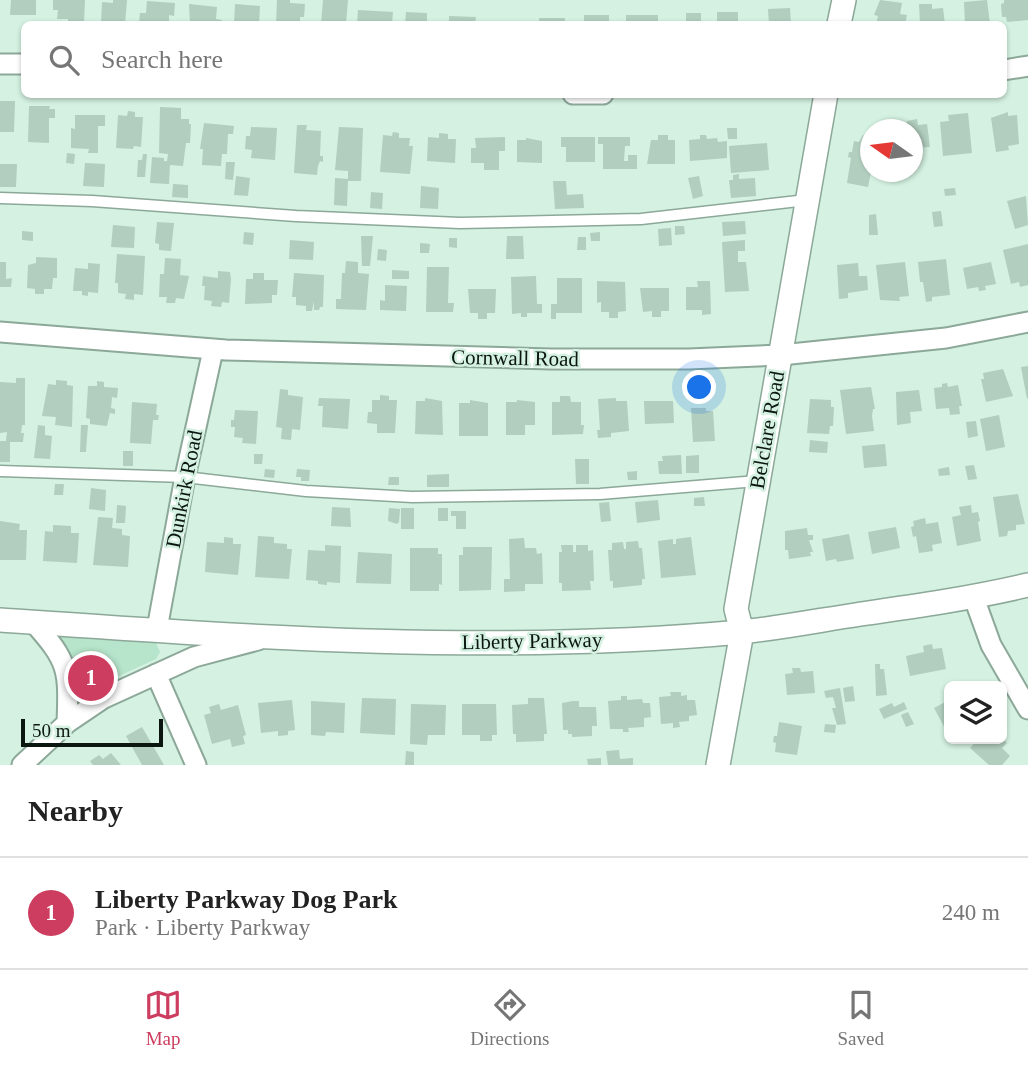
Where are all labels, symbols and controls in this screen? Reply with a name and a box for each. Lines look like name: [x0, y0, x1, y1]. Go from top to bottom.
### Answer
search box: [21, 21, 1007, 98]
icon: search: [45, 41, 83, 79]
text: Search here: [101, 45, 223, 74]
north arrow: [860, 119, 923, 182]
street label: Cornwall Road: [451, 345, 580, 371]
street label: Belclare Road: [745, 369, 789, 491]
your location: [682, 370, 716, 404]
street label: Dunkirk Road: [161, 428, 207, 550]
street label: Liberty Parkway: [462, 628, 603, 654]
pin: 1: [68, 652, 114, 704]
map controls: [944, 681, 1007, 744]
button: layers: [944, 681, 1007, 744]
scale bar: [21, 716, 163, 748]
text: 50 m: [32, 720, 71, 741]
text: Nearby: [28, 794, 123, 827]
text: Liberty Parkway Dog Park: [95, 885, 398, 914]
text: 1: [45, 900, 57, 925]
text: 240 m: [942, 900, 1000, 925]
text: Park · Liberty Parkway: [95, 915, 310, 940]
tab: Map: [144, 986, 182, 1050]
tab: Directions: [470, 986, 549, 1050]
tab: Saved: [837, 986, 884, 1050]

